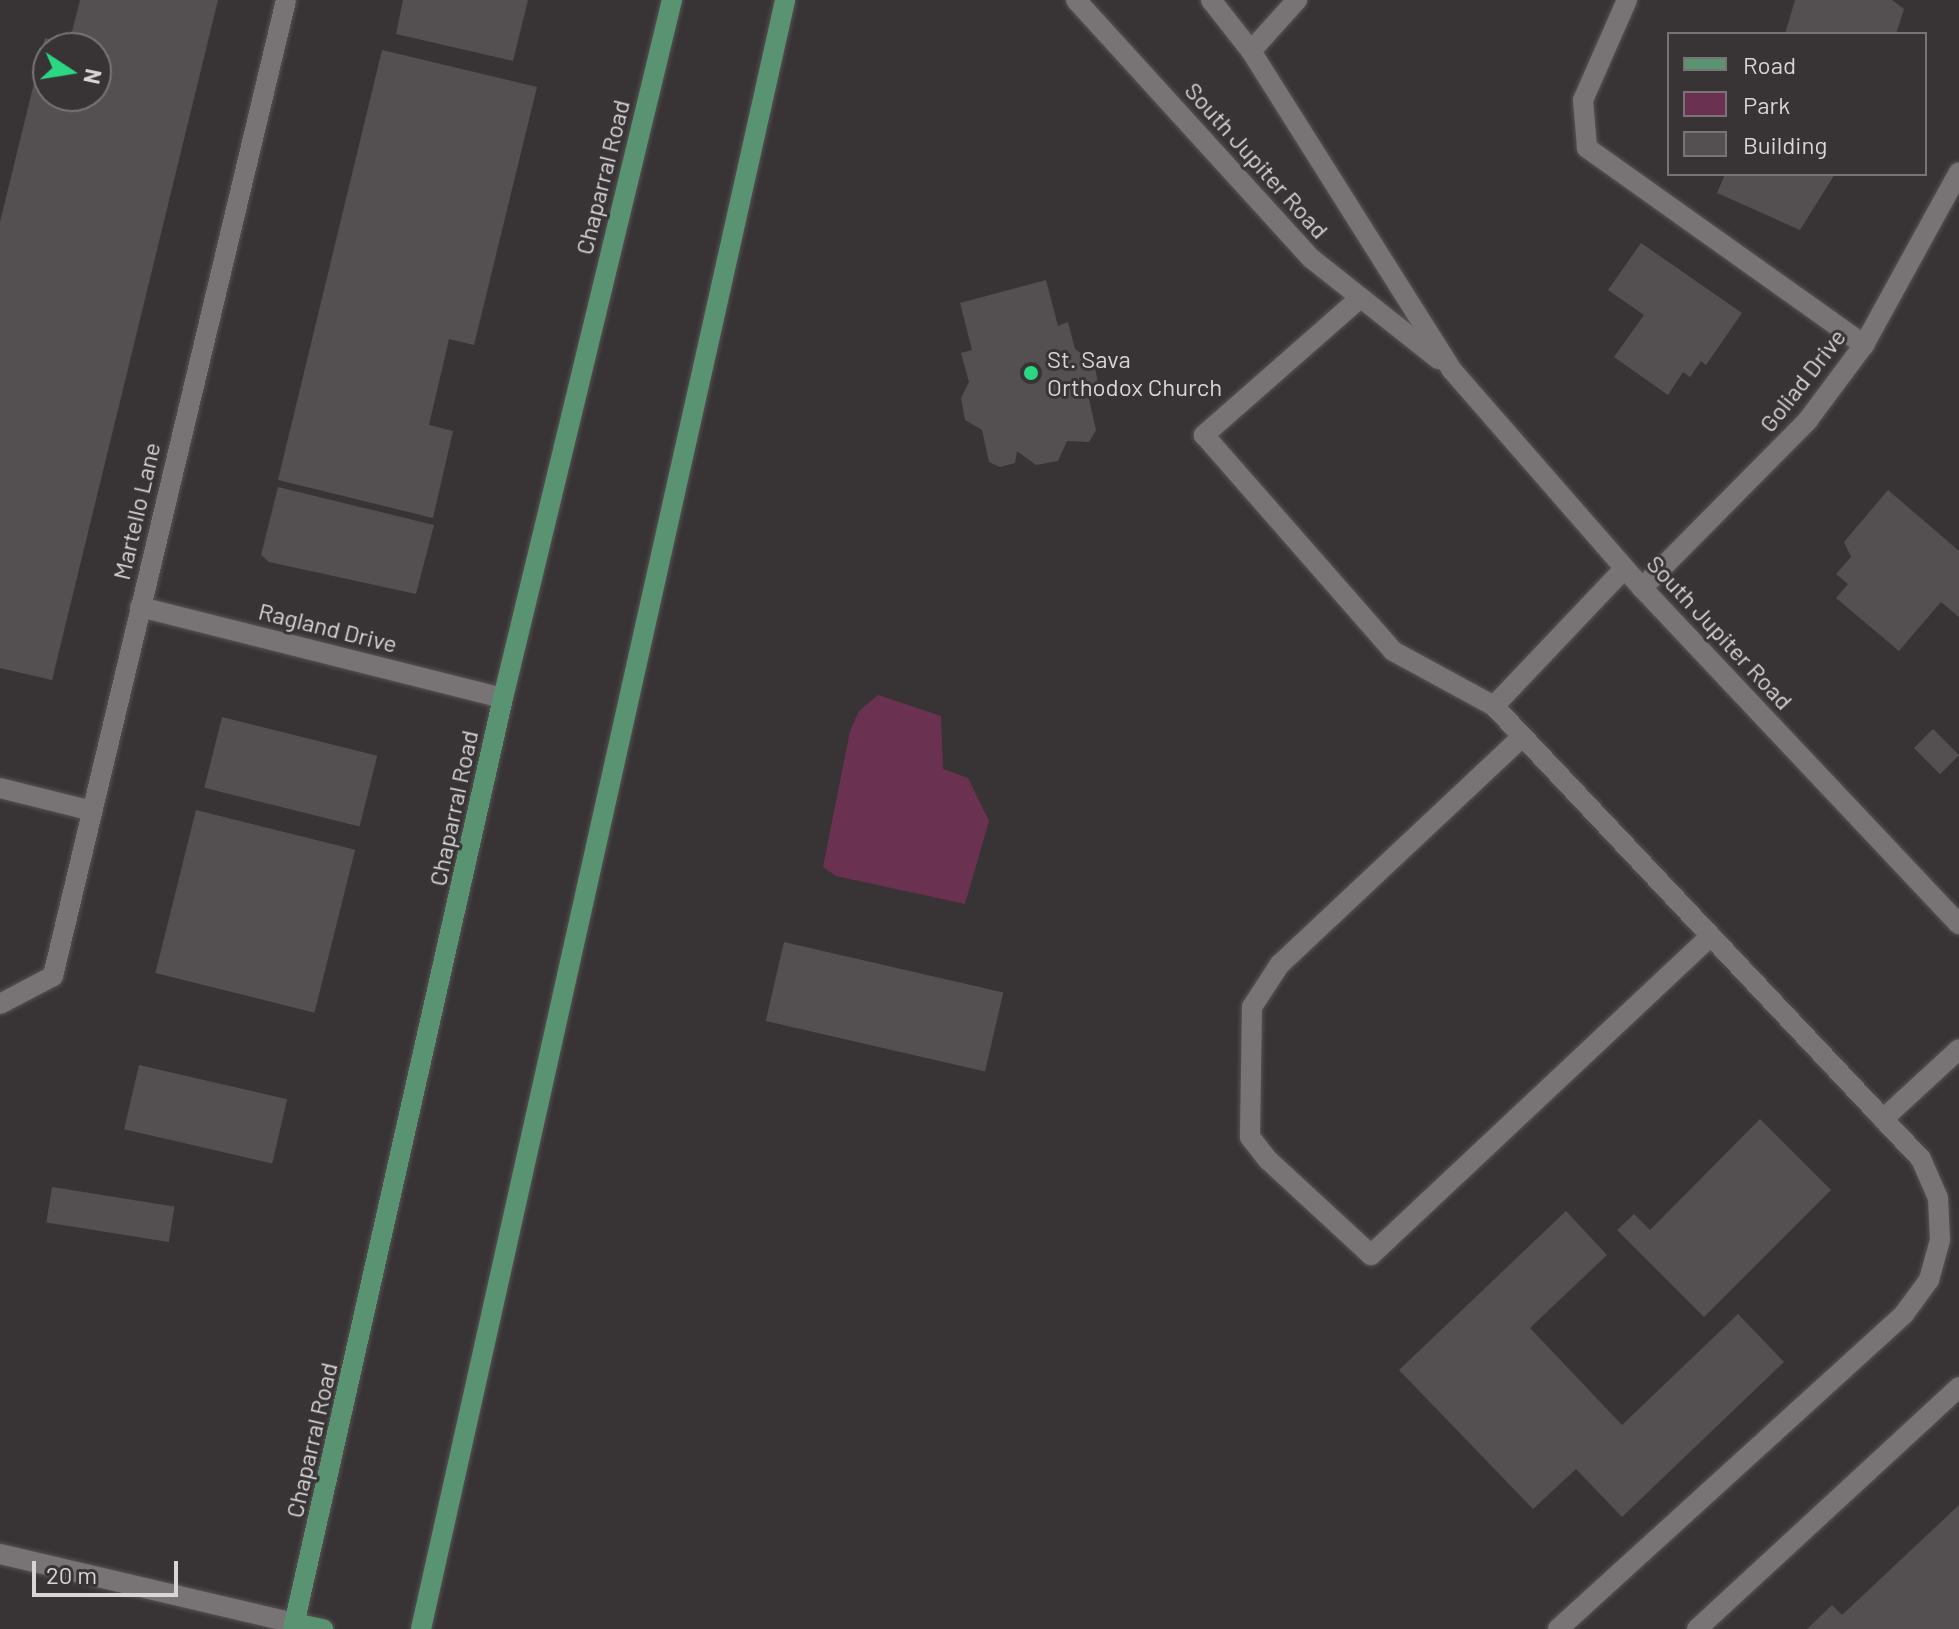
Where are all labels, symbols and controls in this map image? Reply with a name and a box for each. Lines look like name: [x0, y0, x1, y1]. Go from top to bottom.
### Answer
north arrow: [32, 32, 112, 112]
legend: [1667, 32, 1927, 176]
text: Road: [1743, 50, 1796, 79]
text: N: [79, 67, 108, 86]
street label: South Jupiter Road: [1179, 76, 1335, 244]
text: Park: [1743, 90, 1790, 119]
street label: Chaparral Road: [569, 97, 635, 257]
text: Building: [1743, 130, 1827, 159]
street label: Goliad Drive: [1753, 323, 1851, 437]
place label: St. Sava Orthodox Church: [1047, 345, 1222, 401]
marker: St. Sava Orthodox Church: [1022, 364, 1040, 382]
street label: Martello Lane: [106, 440, 166, 582]
street label: South Jupiter Road: [1641, 549, 1799, 715]
street label: Ragland Drive: [256, 596, 400, 658]
street label: Chaparral Road: [422, 728, 484, 888]
street label: Chaparral Road: [279, 1360, 343, 1520]
scale bar: [36, 1545, 182, 1595]
text: 20 m: [46, 1560, 97, 1589]

